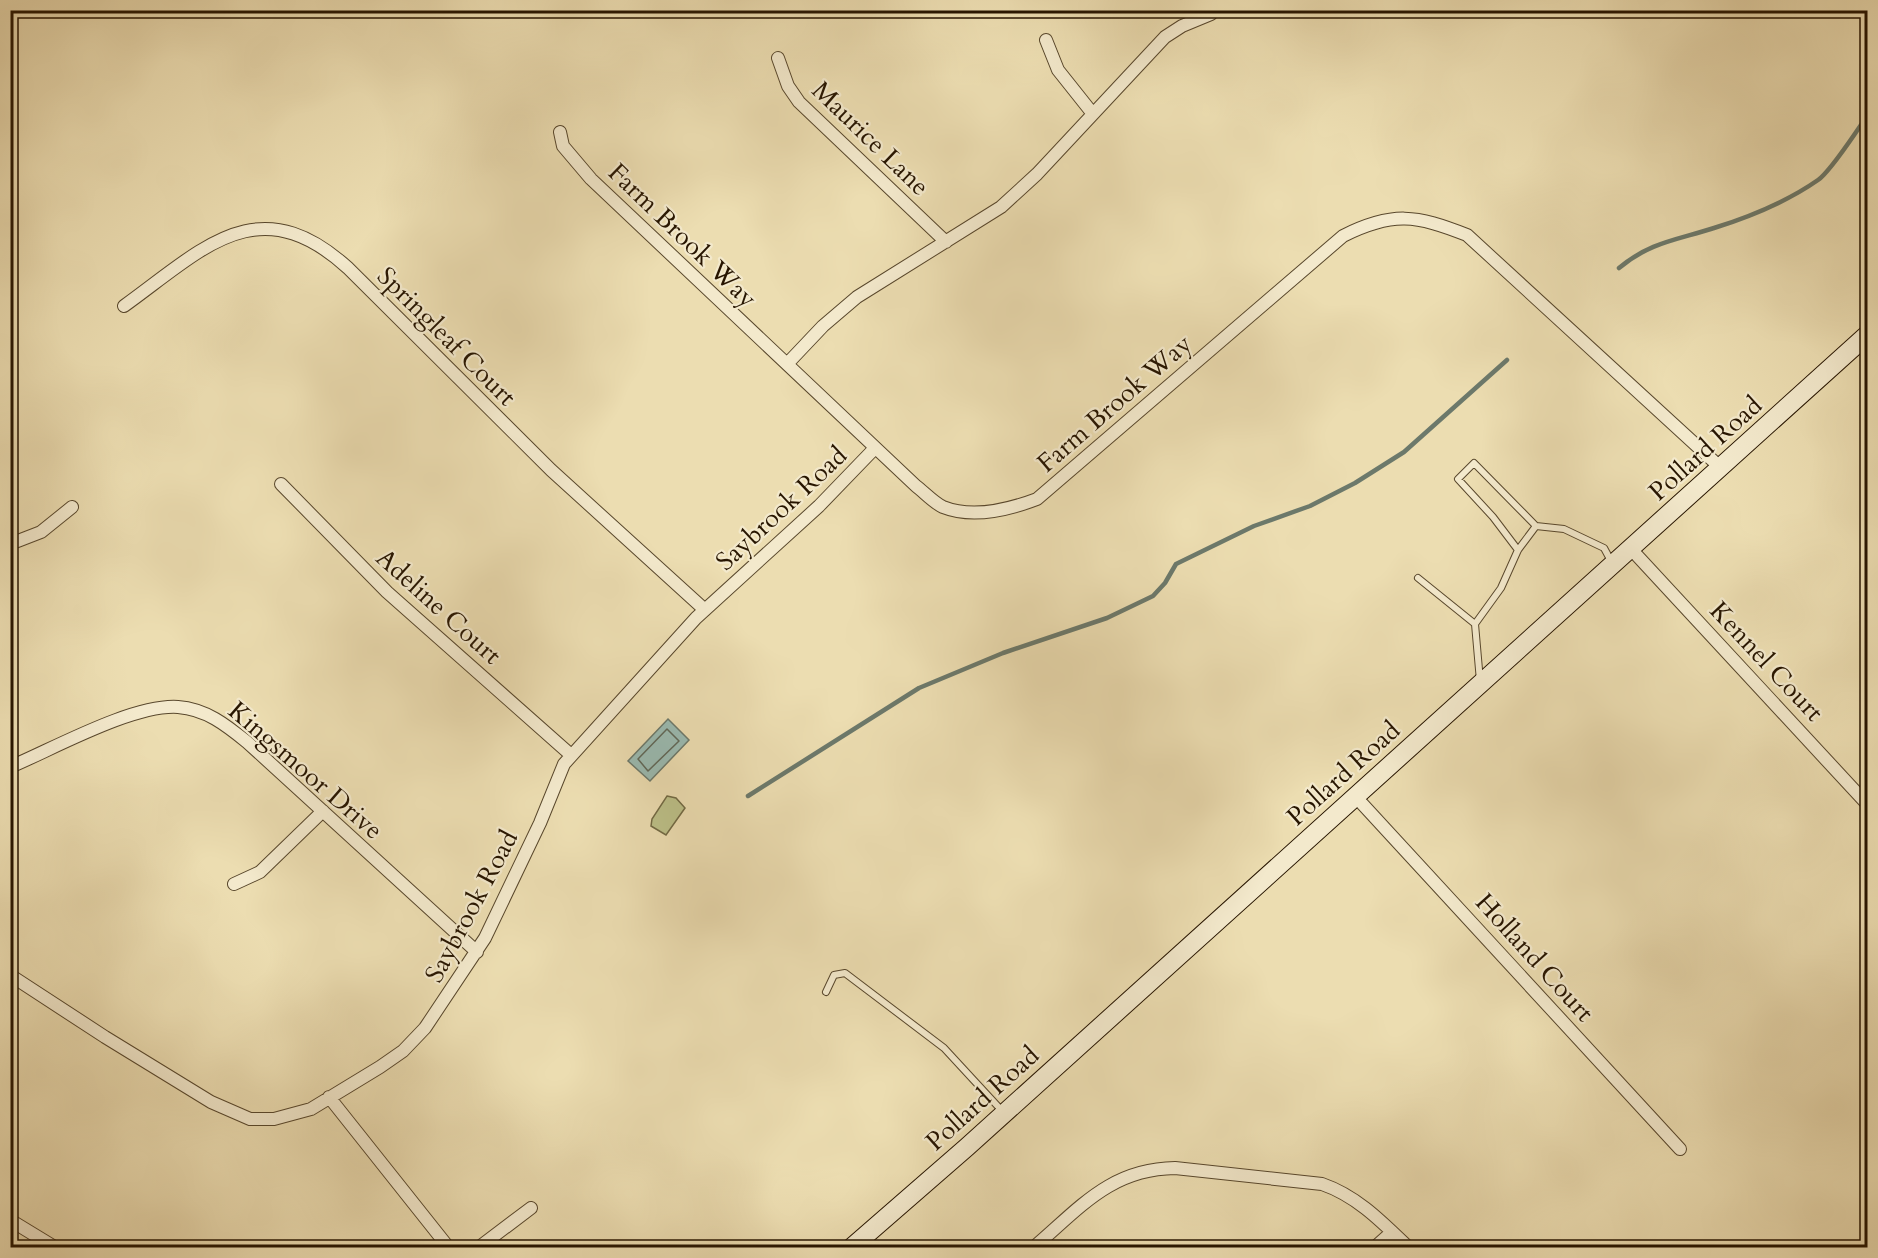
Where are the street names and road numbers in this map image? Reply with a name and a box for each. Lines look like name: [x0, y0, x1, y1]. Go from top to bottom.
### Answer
street label: Maurice Lane: [804, 73, 937, 203]
street label: Farm Brook Way: [601, 155, 765, 316]
street label: Springleaf Court: [369, 259, 524, 414]
street label: Farm Brook Way: [1030, 326, 1199, 480]
street label: Pollard Road: [1641, 388, 1770, 509]
street label: Saybrook Road: [708, 438, 855, 578]
street label: Adeline Court: [368, 541, 509, 672]
street label: Kennel Court: [1702, 594, 1831, 729]
street label: Kingsmoor Drive: [221, 693, 390, 847]
street label: Pollard Road: [1279, 713, 1408, 834]
street label: Saybrook Road: [417, 824, 526, 988]
street label: Holland Court: [1468, 886, 1602, 1029]
street label: Pollard Road: [918, 1038, 1047, 1159]

